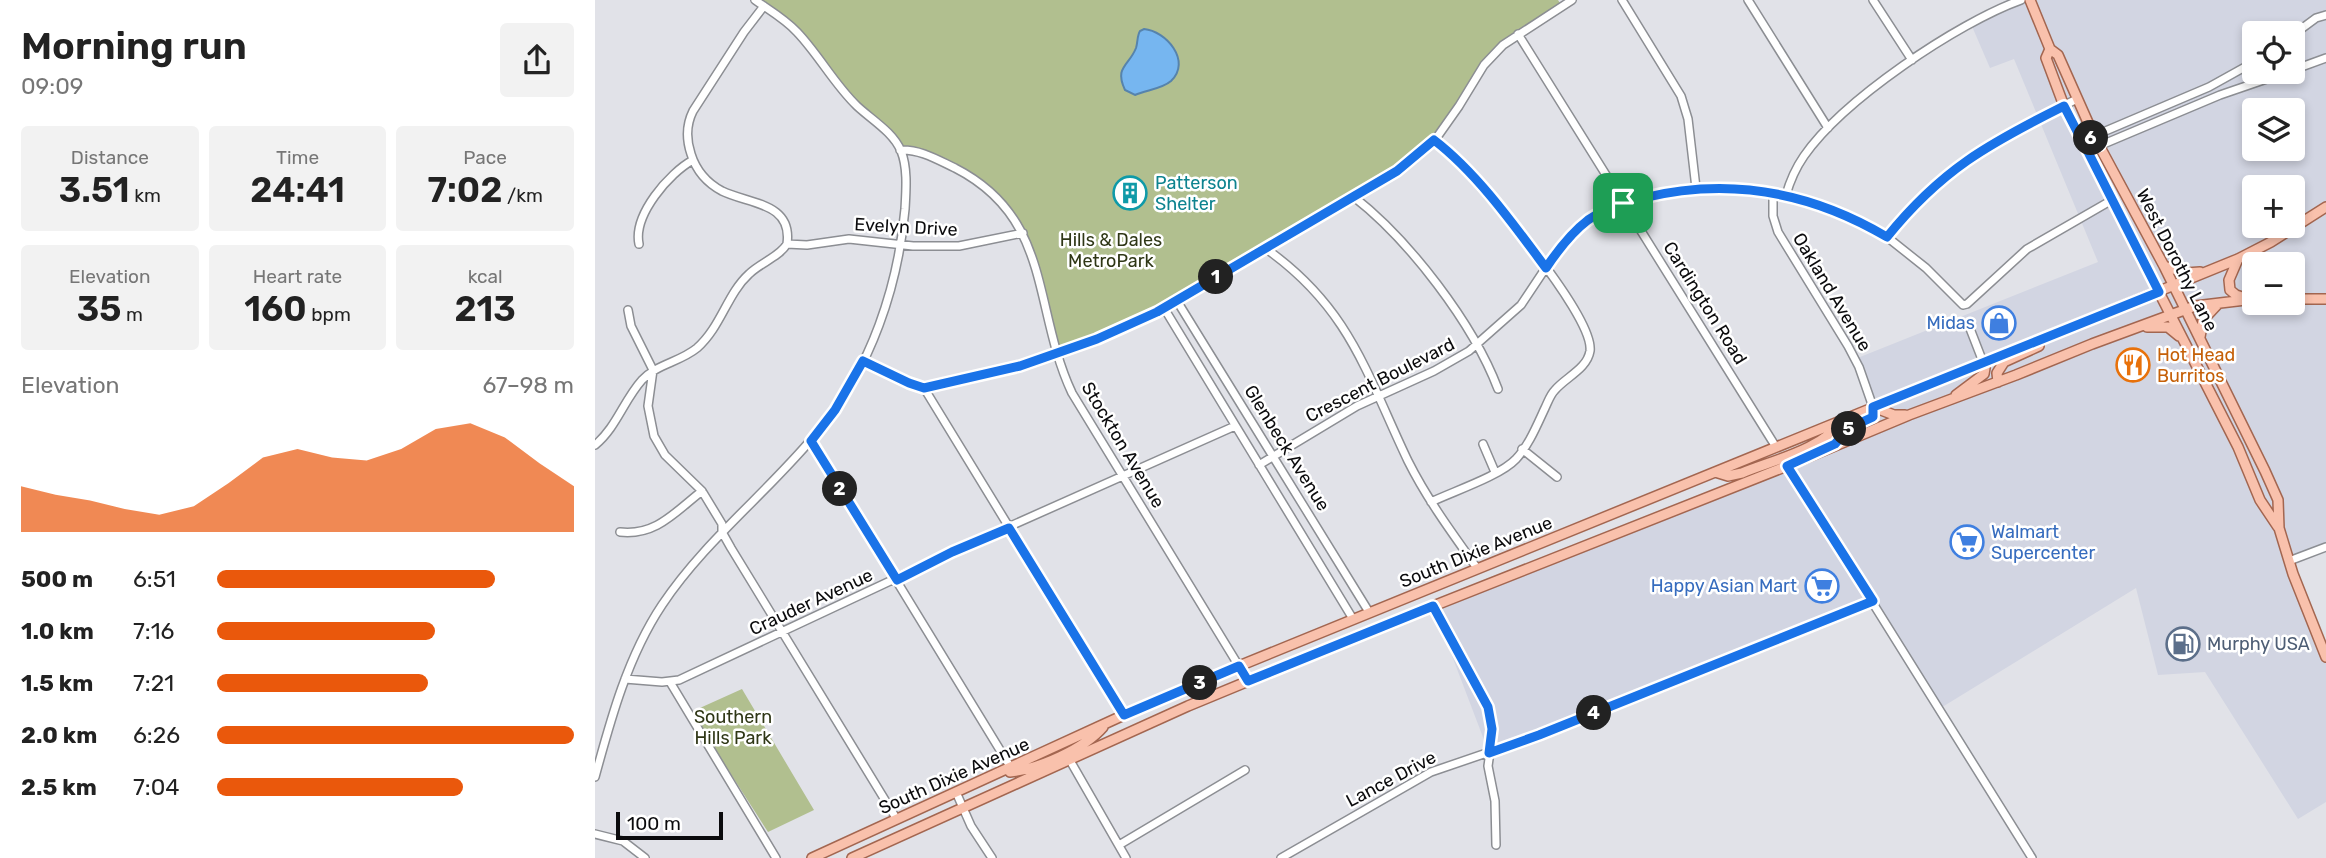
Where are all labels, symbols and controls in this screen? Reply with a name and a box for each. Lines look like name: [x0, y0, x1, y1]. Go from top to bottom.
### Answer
map controls: [2242, 21, 2305, 315]
button: locate: [2242, 21, 2305, 84]
text: Morning run: [21, 23, 247, 69]
button: share: [500, 23, 574, 97]
text: 09:09: [21, 72, 83, 100]
button: layers: [2242, 98, 2305, 161]
pin: 6: [2073, 120, 2109, 156]
text: 6: [2084, 126, 2097, 149]
text: Distance: [71, 146, 149, 169]
text: Time: [276, 146, 319, 169]
text: Pace: [463, 146, 507, 169]
text: 3.51: [59, 169, 130, 211]
text: 24:41: [250, 169, 345, 211]
text: 7:02: [427, 169, 502, 211]
place label: Patterson Shelter: [1155, 172, 1238, 215]
pin: [1593, 173, 1653, 233]
building icon: Patterson Shelter: [1111, 174, 1149, 212]
button: +: [2242, 175, 2305, 238]
text: km: [130, 184, 161, 207]
text: /km: [502, 184, 543, 207]
icon: arrive: [1604, 184, 1642, 222]
street label: West Dorothy Lane: [2132, 185, 2222, 335]
street label: Evelyn Drive: [854, 213, 958, 241]
park label: Hills & Dales MetroPark: [1060, 229, 1162, 272]
street label: Oakland Avenue: [1788, 229, 1876, 355]
street label: Cardington Road: [1658, 238, 1752, 368]
button: −: [2242, 252, 2305, 315]
pin: 1: [1199, 260, 1233, 294]
text: Elevation: [69, 265, 151, 288]
text: Heart rate: [253, 265, 342, 288]
text: kcal: [468, 265, 503, 288]
text: 1: [1211, 265, 1220, 288]
text: 35: [77, 288, 121, 330]
text: 160: [244, 288, 307, 330]
text: 213: [454, 288, 516, 330]
text: m: [121, 303, 143, 326]
text: bpm: [307, 303, 351, 326]
shop icon: Midas: [1980, 304, 2018, 342]
place label: Midas: [1927, 312, 1975, 334]
street label: Crescent Boulevard: [1302, 333, 1458, 427]
place label: Hot Head Burritos: [2157, 344, 2235, 387]
restaurant icon: Hot Head Burritos: [2114, 346, 2152, 384]
text: Elevation: [21, 371, 120, 399]
text: 67–98 m: [483, 371, 574, 399]
street label: Stockton Avenue: [1077, 378, 1169, 512]
street label: Glenbeck Avenue: [1239, 381, 1335, 515]
pin: 5: [1831, 412, 1867, 446]
text: 5: [1842, 417, 1855, 440]
pin: 2: [823, 472, 857, 506]
text: 2: [833, 477, 846, 500]
street label: South Dixie Avenue: [1396, 511, 1556, 593]
place label: Walmart Supercenter: [1991, 521, 2095, 564]
supermarket icon: Walmart Supercenter: [1948, 523, 1986, 561]
street label: Crauder Avenue: [746, 564, 876, 640]
text: 500 m: [21, 565, 93, 593]
text: 6:51: [133, 565, 176, 593]
supermarket icon: Happy Asian Mart: [1803, 567, 1841, 605]
place label: Happy Asian Mart: [1651, 575, 1797, 597]
text: 1.0 km: [21, 617, 94, 645]
text: 7:16: [133, 617, 174, 645]
fuel station icon: Murphy USA: [2164, 625, 2202, 663]
place label: Murphy USA: [2207, 633, 2310, 655]
pin: 3: [1183, 666, 1217, 700]
text: 1.5 km: [21, 669, 93, 697]
text: 7:21: [133, 669, 174, 697]
text: 3: [1193, 671, 1206, 694]
pin: 4: [1577, 696, 1611, 730]
text: 4: [1587, 701, 1600, 724]
park label: Southern Hills Park: [694, 706, 772, 749]
text: 2.0 km: [21, 721, 97, 749]
text: 6:26: [133, 721, 180, 749]
street label: South Dixie Avenue: [875, 733, 1033, 819]
street label: Lance Drive: [1342, 746, 1440, 812]
text: 2.5 km: [21, 773, 97, 801]
text: 7:04: [133, 773, 180, 801]
scale bar: [616, 809, 723, 841]
text: 100 m: [627, 812, 681, 835]

